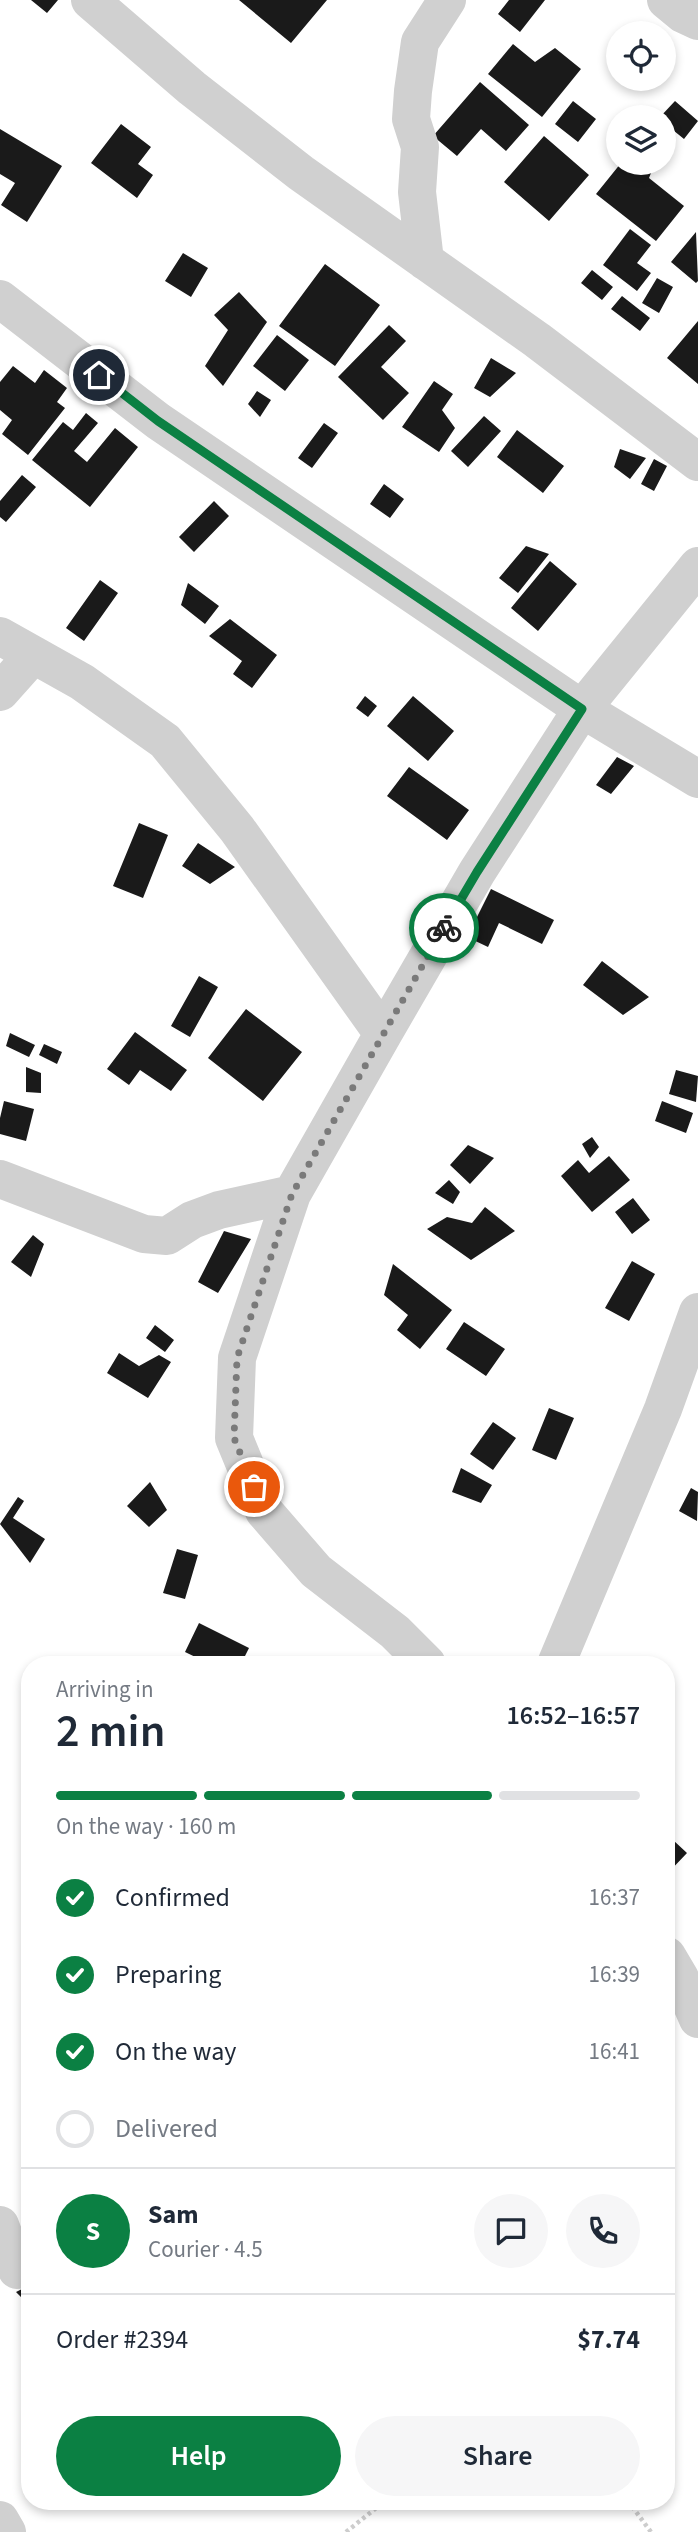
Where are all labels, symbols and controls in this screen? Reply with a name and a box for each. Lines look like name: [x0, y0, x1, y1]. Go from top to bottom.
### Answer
map controls: [606, 21, 676, 175]
button: locate: [606, 21, 676, 91]
button: layers: [606, 105, 676, 175]
pin: [69, 345, 129, 405]
icon: home: [80, 356, 118, 394]
courier: [409, 893, 479, 963]
icon: bike: [425, 909, 463, 947]
pin: [224, 1457, 284, 1517]
icon: bag: [235, 1468, 273, 1506]
text: Arriving in: [56, 1673, 154, 1706]
text: 16:52–16:57: [507, 1697, 640, 1734]
text: 2 min: [56, 1699, 165, 1764]
text: On the way · 160 m: [56, 1810, 236, 1843]
icon: check: [56, 1879, 94, 1917]
text: Confirmed: [115, 1879, 230, 1916]
text: 16:37: [589, 1881, 640, 1914]
icon: check: [56, 1956, 94, 1994]
text: Preparing: [115, 1956, 221, 1993]
text: 16:39: [589, 1958, 640, 1991]
icon: check: [56, 2033, 94, 2071]
text: On the way: [115, 2033, 236, 2070]
text: 16:41: [589, 2035, 640, 2068]
text: Delivered: [115, 2110, 218, 2147]
button: chat: [474, 2194, 548, 2268]
button: phone: [566, 2194, 640, 2268]
text: Sam: [148, 2196, 198, 2233]
text: S: [86, 2213, 100, 2250]
text: Courier · 4.5: [148, 2233, 263, 2266]
text: Order #2394: [56, 2321, 188, 2358]
text: $7.74: [577, 2321, 640, 2358]
button: Help: [56, 2416, 341, 2496]
button: Share: [355, 2416, 640, 2496]

